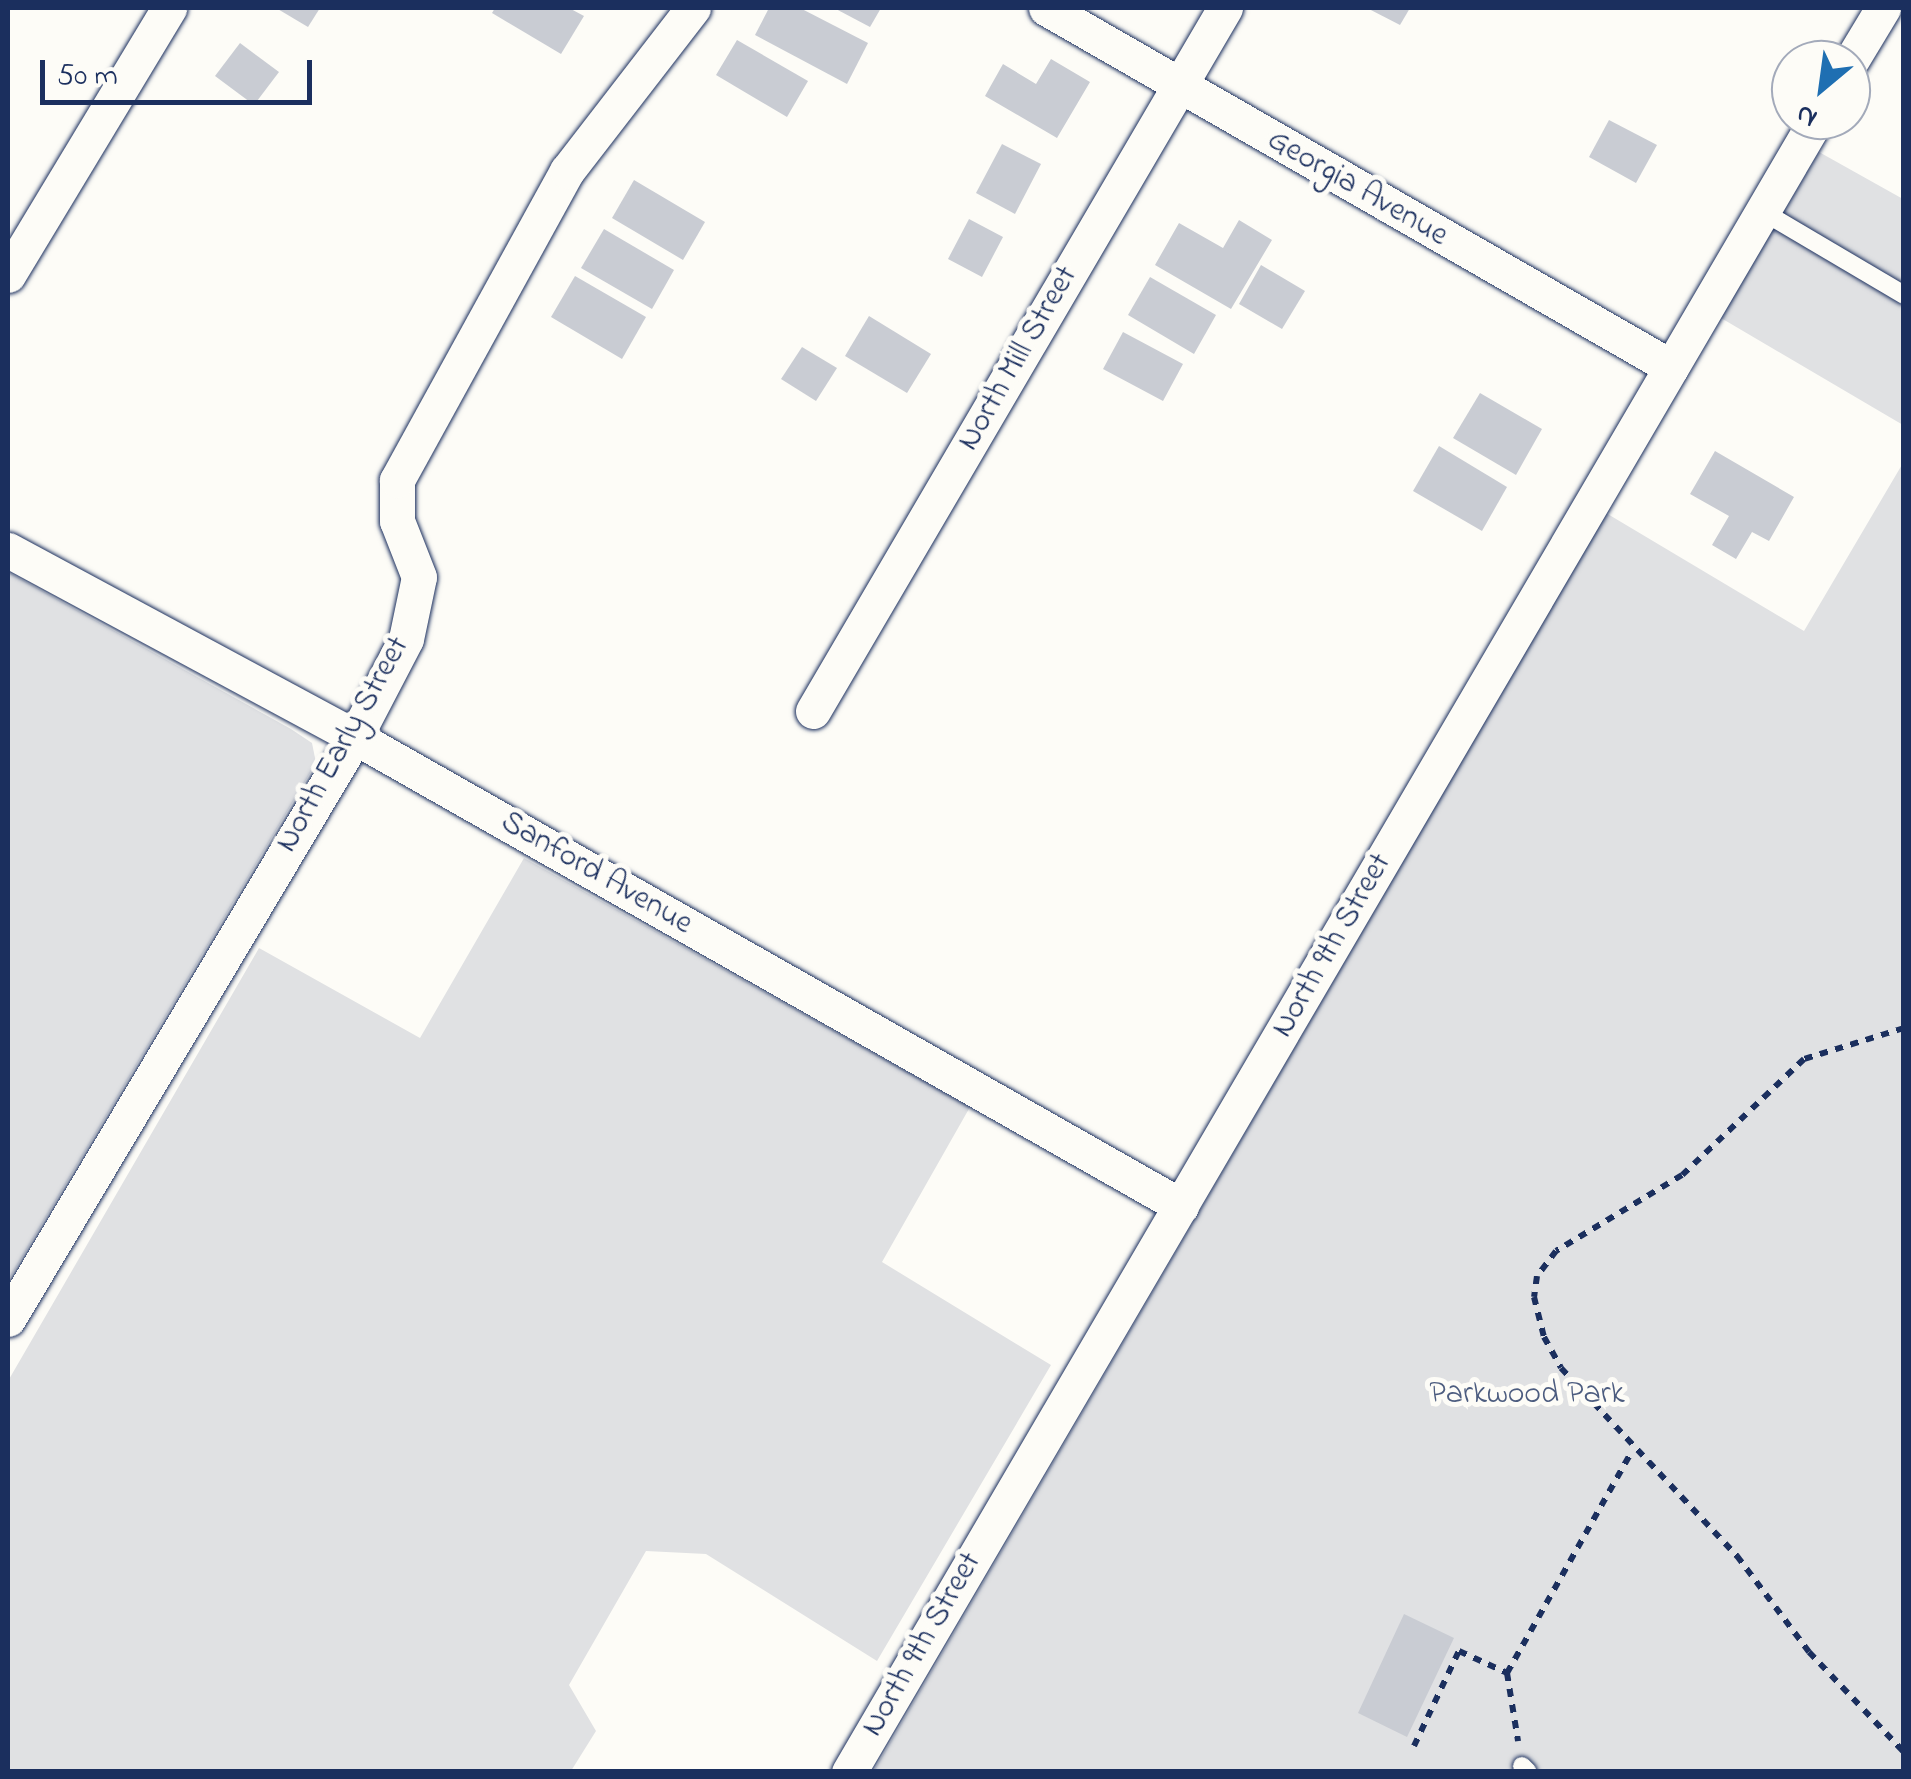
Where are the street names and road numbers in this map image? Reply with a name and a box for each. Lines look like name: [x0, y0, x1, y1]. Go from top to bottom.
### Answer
street label: Georgia Avenue: [1260, 122, 1454, 256]
street label: North Mill Street: [951, 260, 1087, 458]
street label: North Early Street: [269, 631, 419, 859]
street label: Sanford Avenue: [493, 804, 699, 944]
street label: North 9th Street: [1265, 847, 1401, 1045]
street label: North 9th Street: [855, 1546, 991, 1744]

